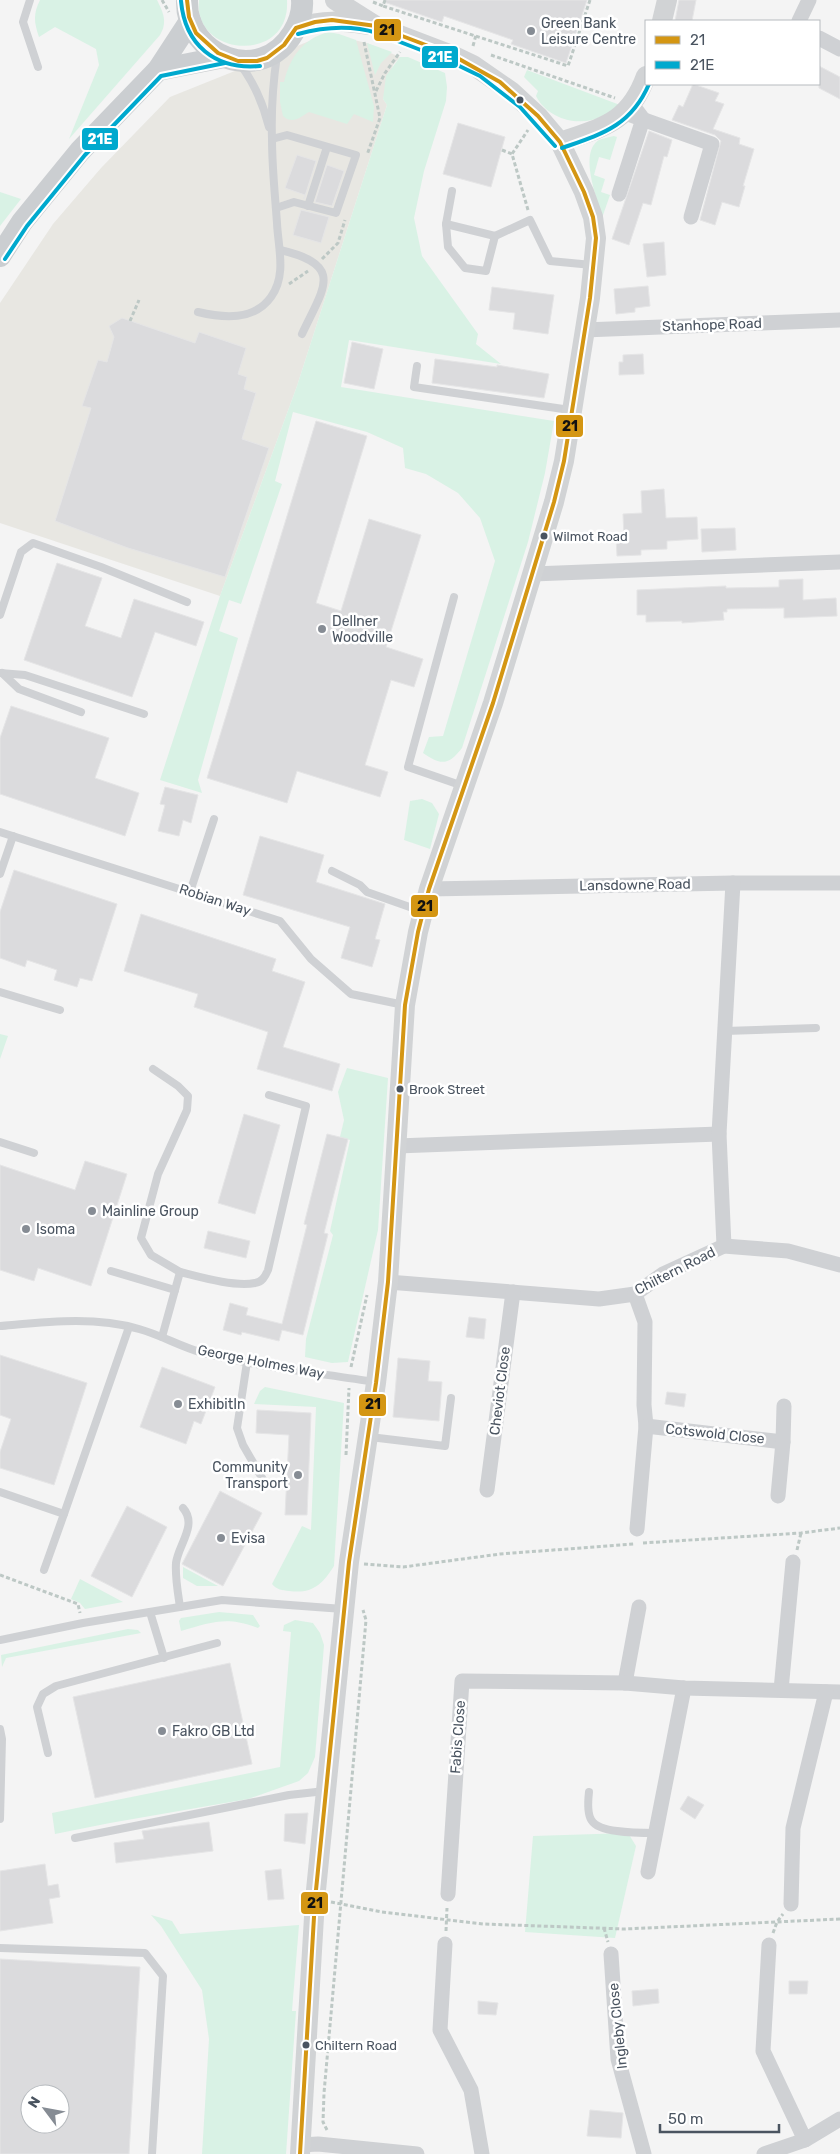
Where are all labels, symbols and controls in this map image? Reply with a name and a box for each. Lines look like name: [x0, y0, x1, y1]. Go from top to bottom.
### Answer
place label: Green Bank Leisure Centre: [541, 15, 636, 48]
line badge: 21: [373, 18, 402, 42]
legend: [645, 20, 820, 85]
text: 21: [379, 22, 395, 39]
marker: Green Bank Leisure Centre: [525, 25, 537, 37]
text: 21: [690, 31, 705, 49]
line badge: 21E: [421, 45, 459, 69]
text: 21E: [427, 49, 453, 66]
text: 21E: [690, 56, 714, 74]
unlabelled marker: [515, 95, 525, 105]
line badge: 21E: [81, 127, 119, 151]
text: 21E: [87, 131, 113, 148]
street label: Stanhope Road: [662, 315, 762, 335]
line badge: 21: [555, 414, 584, 438]
text: 21: [562, 418, 578, 435]
place label: Wilmot Road: [553, 529, 628, 544]
marker: Wilmot Road: [539, 531, 549, 541]
place label: Dellner Woodville: [332, 613, 393, 646]
marker: Dellner Woodville: [316, 623, 328, 635]
street label: Lansdowne Road: [579, 876, 691, 894]
street label: Robian Way: [177, 880, 253, 920]
line badge: 21: [410, 894, 439, 918]
text: 21: [417, 898, 433, 915]
place label: Brook Street: [409, 1082, 485, 1097]
marker: Brook Street: [395, 1084, 405, 1094]
place label: Mainline Group: [102, 1203, 199, 1220]
marker: Mainline Group: [86, 1205, 98, 1217]
place label: Isoma: [36, 1221, 75, 1238]
marker: Isoma: [20, 1223, 32, 1235]
street label: Chiltern Road: [632, 1243, 718, 1299]
street label: George Holmes Way: [196, 1341, 326, 1383]
street label: Cheviot Close: [486, 1346, 514, 1436]
line badge: 21: [358, 1393, 387, 1417]
place label: ExhibitIn: [188, 1396, 245, 1413]
text: 21: [365, 1396, 381, 1413]
marker: ExhibitIn: [172, 1398, 184, 1410]
street label: Cotswold Close: [665, 1420, 766, 1448]
place label: Community Transport: [212, 1459, 289, 1492]
marker: Community Transport: [292, 1469, 304, 1481]
place label: Evisa: [231, 1530, 265, 1547]
marker: Evisa: [215, 1532, 227, 1544]
street label: Fabis Close: [447, 1700, 469, 1774]
place label: Fakro GB Ltd: [172, 1723, 255, 1740]
marker: Fakro GB Ltd: [156, 1725, 168, 1737]
line badge: 21: [300, 1891, 329, 1915]
text: 21: [307, 1895, 323, 1912]
street label: Ingleby Close: [605, 1982, 631, 2070]
place label: Chiltern Road: [315, 2038, 397, 2053]
marker: Chiltern Road: [301, 2040, 311, 2050]
north arrow: [20, 2084, 70, 2134]
text: N: [25, 2094, 44, 2111]
scale bar: [660, 2102, 779, 2134]
text: 50 m: [668, 2110, 703, 2128]

